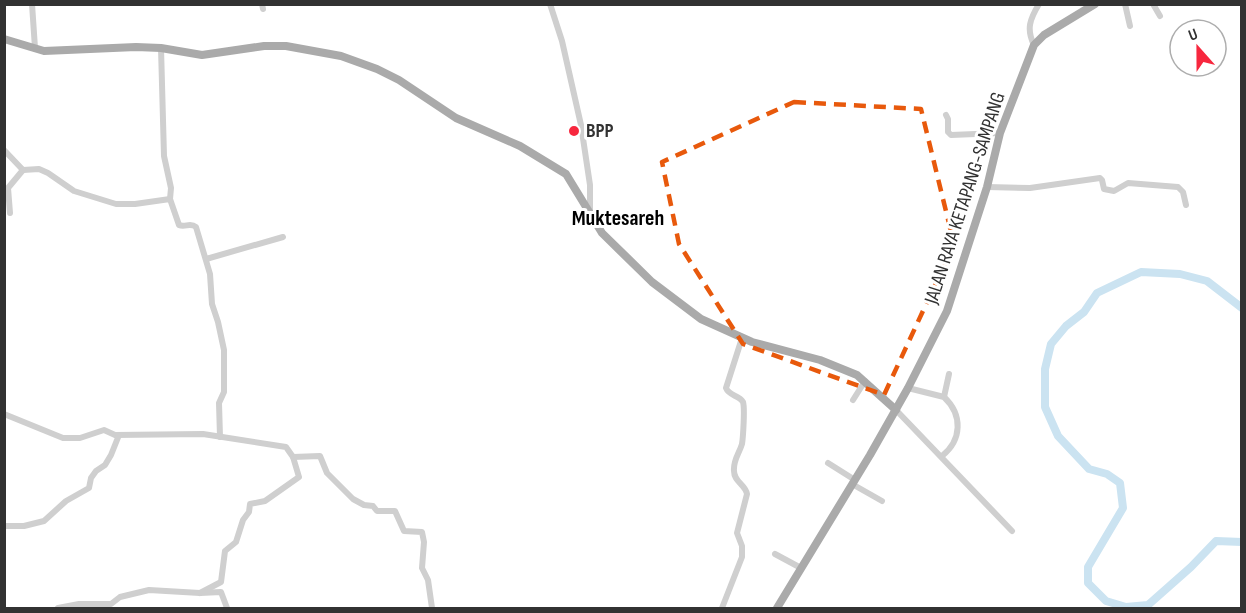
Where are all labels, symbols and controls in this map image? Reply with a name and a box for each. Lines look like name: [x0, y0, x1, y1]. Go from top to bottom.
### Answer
north arrow: [1168, 18, 1228, 78]
text: U: [1186, 25, 1200, 46]
street label: JALAN RAYA KETAPANG-SAMPANG: [919, 89, 1011, 308]
place label: BPP: [586, 119, 614, 143]
marker: BPP: [567, 124, 581, 138]
district label: Muktesareh: [572, 205, 664, 232]

